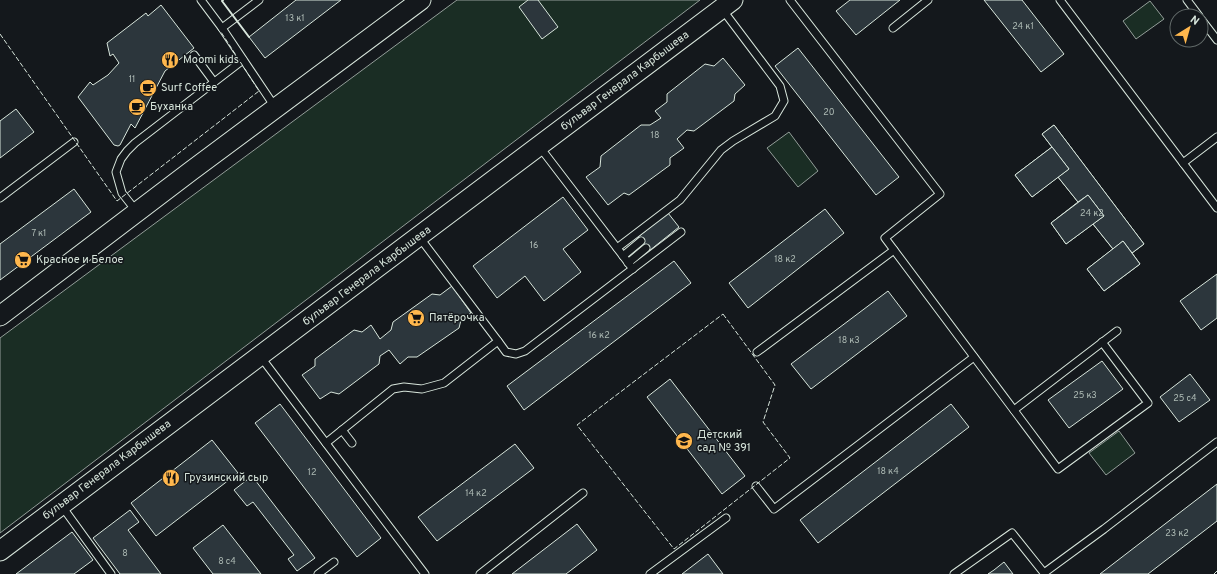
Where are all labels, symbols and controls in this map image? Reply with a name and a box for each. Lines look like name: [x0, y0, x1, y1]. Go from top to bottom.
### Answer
north arrow: [1169, 8, 1209, 48]
house number: 13 к1: [285, 13, 305, 24]
text: N: [1187, 13, 1202, 29]
house number: 24 к1: [1012, 21, 1034, 32]
street label: бульвар Генерала Карбышева: [558, 28, 692, 134]
restaurant icon: Moomi kids: [160, 50, 180, 70]
place label: Moomi kids: [183, 53, 239, 67]
house number: 11: [129, 74, 135, 85]
cafe icon: Surf Coffee: [138, 78, 158, 98]
place label: Surf Coffee: [161, 81, 217, 95]
cafe icon: Буханка: [127, 97, 147, 117]
place label: Буханка: [150, 100, 193, 114]
house number: 20: [823, 107, 835, 118]
house number: 18: [651, 130, 659, 141]
house number: 24 к2: [1080, 208, 1104, 219]
street label: бульвар Генерала Карбышева: [300, 223, 434, 329]
house number: 7 к1: [32, 228, 46, 239]
house number: 16: [530, 240, 538, 251]
supermarket icon: Красное и Белое: [13, 250, 33, 270]
place label: Красное и Белое: [36, 253, 124, 267]
house number: 18 к2: [774, 254, 796, 265]
supermarket icon: Пятёрочка: [406, 308, 426, 328]
place label: Пятёрочка: [429, 311, 485, 325]
house number: 16 к2: [588, 330, 610, 341]
house number: 18 к3: [838, 335, 860, 346]
house number: 25 к3: [1073, 390, 1097, 401]
house number: 25 с4: [1173, 393, 1197, 404]
street label: бульвар Генерала Карбышева: [40, 417, 174, 523]
place label: Детский сад № 391: [697, 428, 751, 455]
school or university icon: Детский сад № 391: [674, 431, 694, 451]
house number: 18 к4: [877, 466, 899, 477]
house number: 12: [308, 467, 316, 478]
restaurant icon: Грузинский сыр: [161, 468, 181, 488]
place label: Грузинский сыр: [184, 471, 268, 485]
house number: 14 к2: [465, 488, 487, 499]
house number: 23 к2: [1165, 528, 1189, 539]
house number: 8: [122, 548, 128, 559]
house number: 8 с4: [218, 556, 236, 567]

